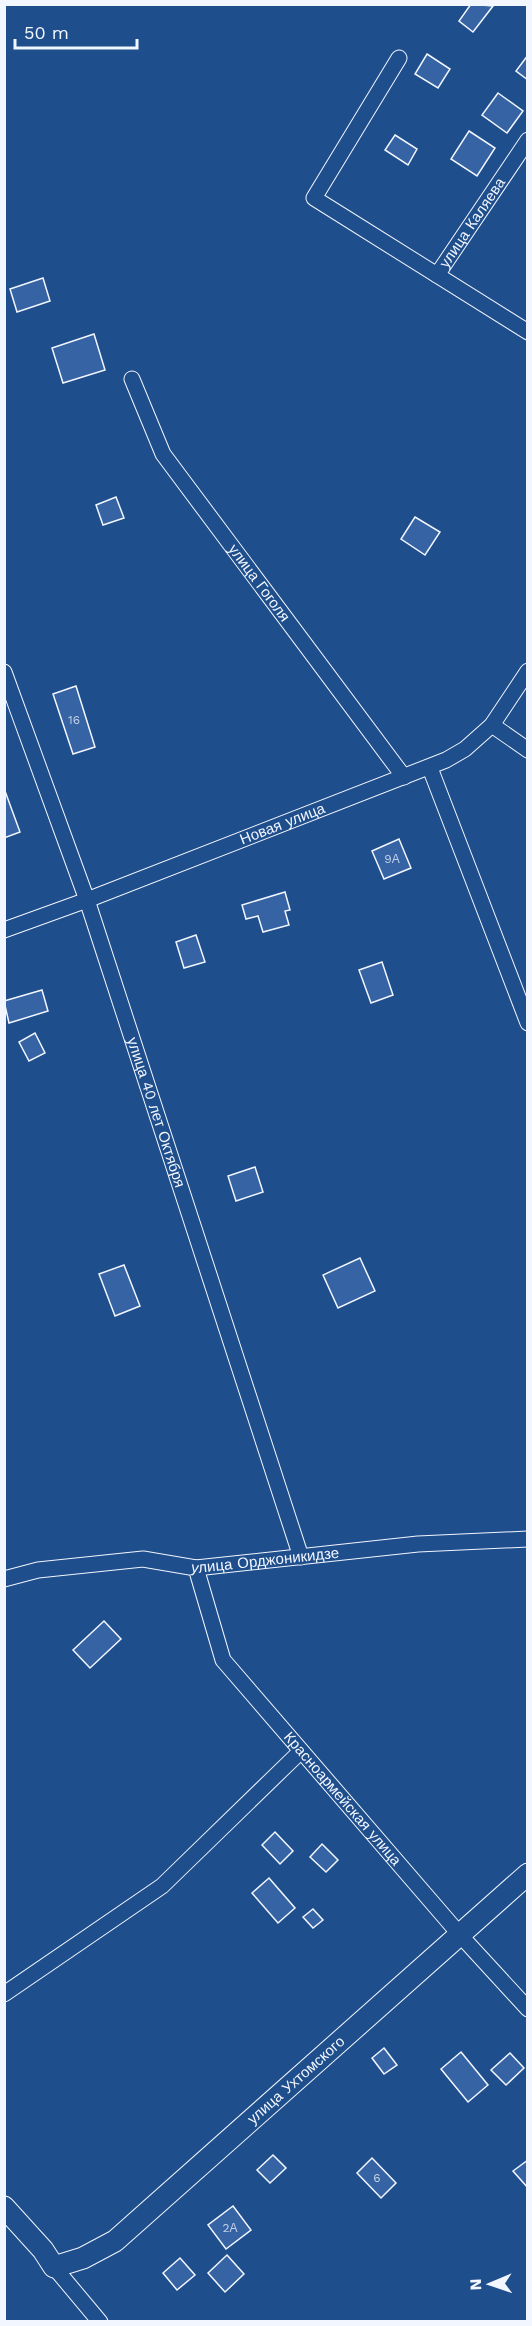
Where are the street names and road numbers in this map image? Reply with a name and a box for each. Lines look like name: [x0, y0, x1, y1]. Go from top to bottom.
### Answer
street label: улица Каляева: [435, 174, 509, 271]
street label: улица Гоголя: [224, 541, 294, 625]
street label: Новая улица: [237, 799, 328, 849]
street label: улица 40 лет Октября: [123, 1035, 189, 1190]
street label: улица Орджоникидзе: [190, 1544, 340, 1577]
street label: Красноармейская улица: [280, 1728, 406, 1870]
street label: улица Ухтомского: [244, 2032, 348, 2128]

